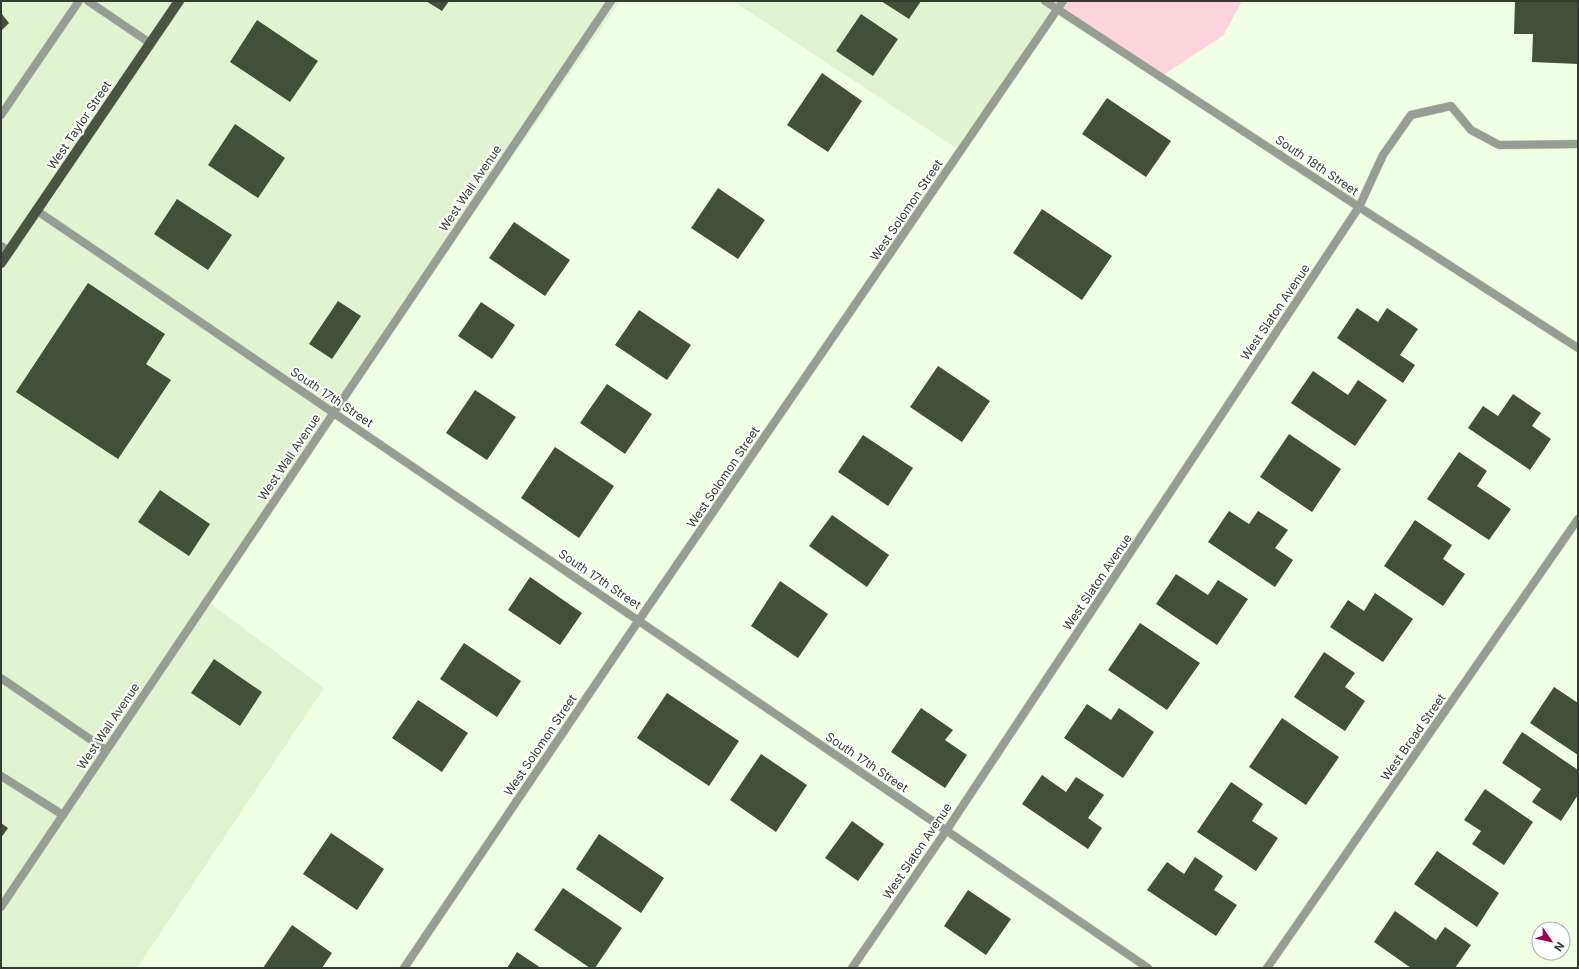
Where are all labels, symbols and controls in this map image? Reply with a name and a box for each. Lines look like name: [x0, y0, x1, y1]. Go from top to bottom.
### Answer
street label: West Taylor Street: [44, 78, 114, 172]
street label: South 18th Street: [1273, 132, 1361, 198]
street label: West Wall Avenue: [436, 142, 504, 234]
street label: West Solomon Street: [867, 156, 945, 263]
street label: West Slaton Avenue: [1237, 261, 1313, 363]
street label: South 17th Street: [288, 364, 376, 430]
street label: West Wall Avenue: [255, 411, 323, 503]
street label: West Solomon Street: [684, 423, 762, 530]
street label: West Slaton Avenue: [1059, 531, 1135, 633]
street label: South 17th Street: [556, 546, 644, 612]
street label: West Wall Avenue: [74, 680, 142, 772]
street label: West Solomon Street: [501, 691, 579, 798]
street label: West Broad Street: [1377, 691, 1449, 783]
street label: South 17th Street: [823, 729, 911, 795]
street label: West Slaton Avenue: [879, 800, 955, 902]
north arrow: [1531, 921, 1571, 961]
text: N: [1551, 939, 1567, 954]

